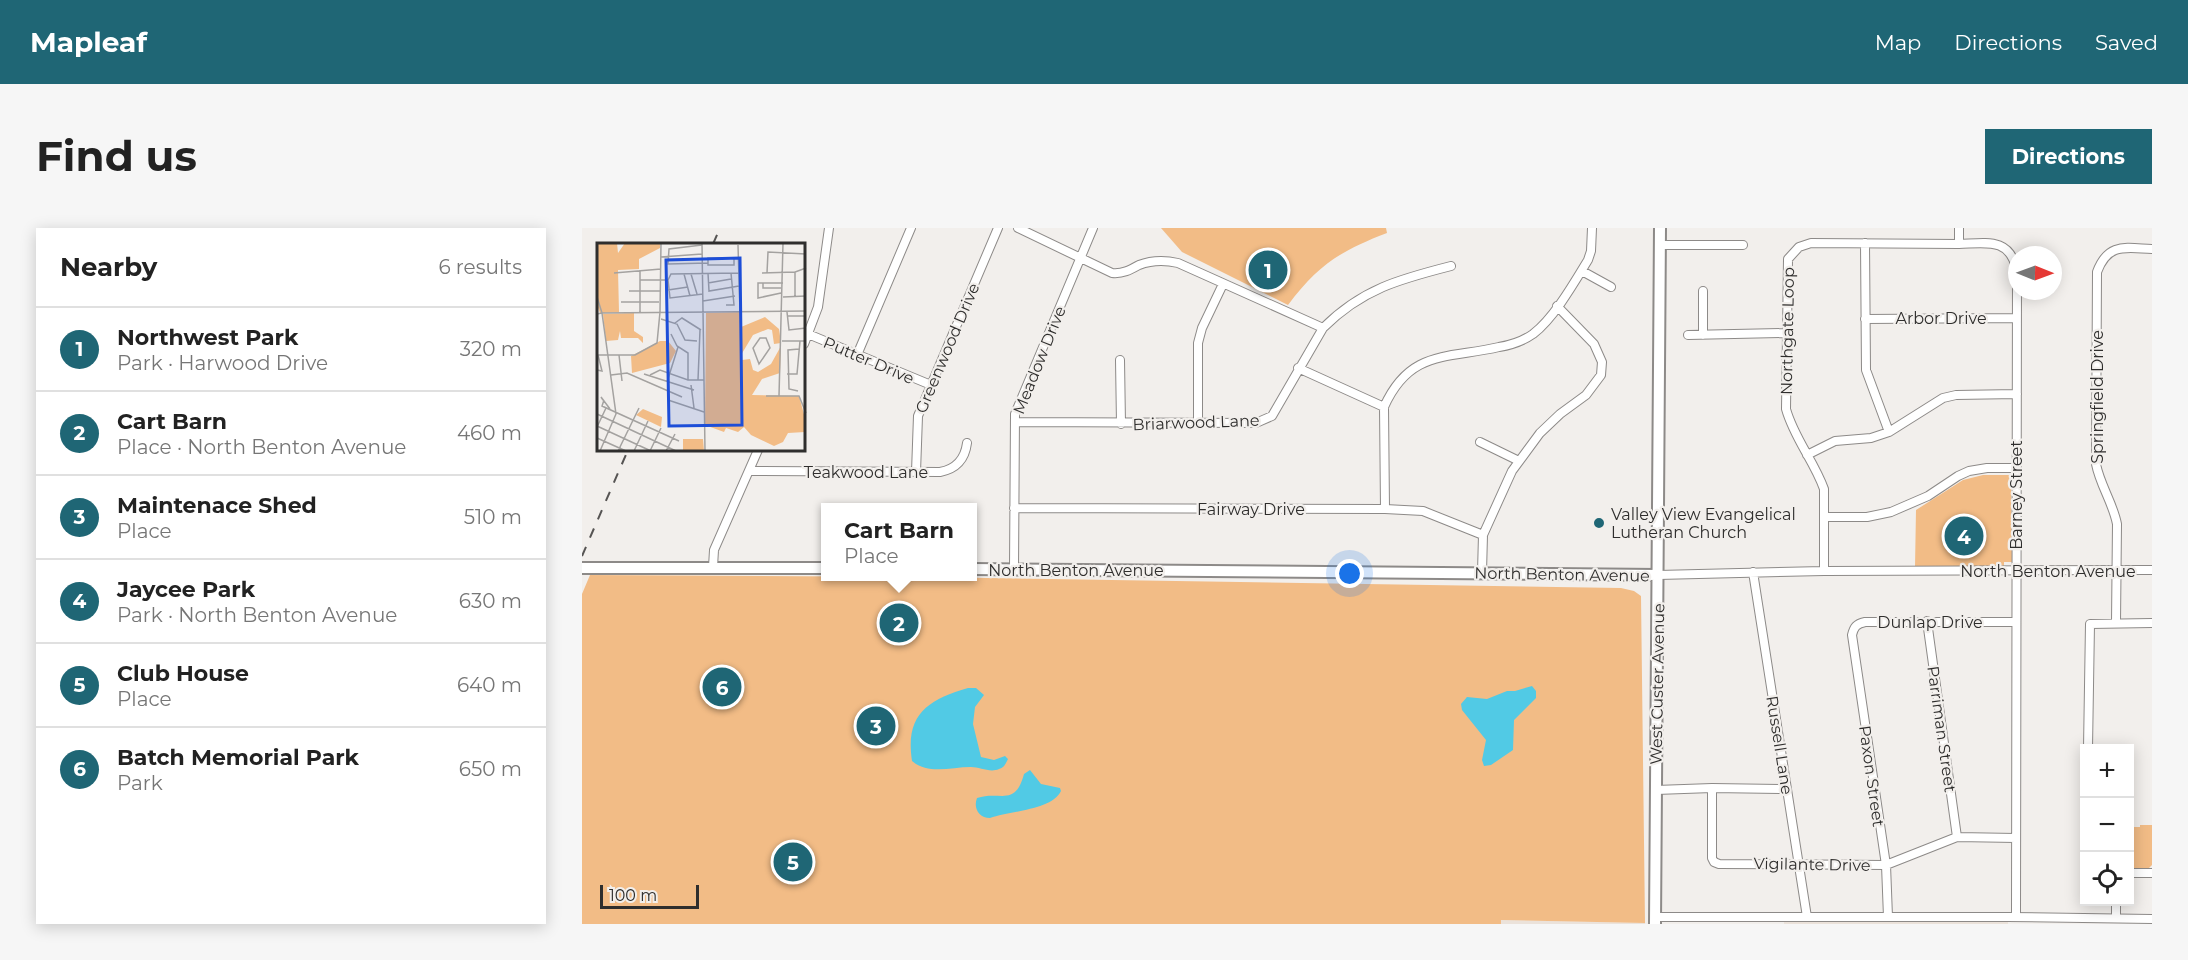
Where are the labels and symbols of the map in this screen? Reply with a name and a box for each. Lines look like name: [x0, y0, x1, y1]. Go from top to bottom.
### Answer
inset map: [597, 243, 806, 452]
north arrow: [2008, 246, 2062, 300]
pin: 1: [1248, 248, 1288, 292]
street label: Northgate Loop: [1777, 267, 1798, 395]
street label: Greenwood Drive: [911, 280, 983, 416]
street label: Meadow Drive: [1009, 303, 1070, 417]
street label: Arbor Drive: [1895, 309, 1987, 328]
street label: Springfield Drive: [2088, 330, 2107, 464]
street label: Putter Drive: [820, 333, 917, 388]
street label: Briarwood Lane: [1132, 411, 1260, 434]
street label: Barney Street: [2007, 440, 2026, 550]
street label: Teakwood Lane: [804, 463, 928, 482]
street label: Fairway Drive: [1197, 500, 1305, 519]
place label: Valley View Evangelical Lutheran Church: [1611, 505, 1796, 542]
pin: 4: [1944, 514, 1984, 558]
marker: Valley View Evangelical Lutheran Church: [1592, 516, 1606, 530]
your location: [1335, 559, 1364, 588]
street label: North Benton Avenue: [988, 561, 1164, 580]
street label: North Benton Avenue: [1960, 562, 2136, 581]
street label: North Benton Avenue: [1474, 563, 1650, 586]
pin: 2: [880, 600, 918, 646]
street label: West Custer Avenue: [1647, 603, 1668, 765]
street label: Dunlap Drive: [1877, 613, 1983, 632]
pin: 6: [702, 664, 742, 710]
street label: Parriman Street: [1923, 665, 1960, 794]
street label: Russell Lane: [1762, 694, 1797, 796]
pin: 3: [856, 704, 896, 748]
street label: Paxon Street: [1855, 724, 1888, 829]
pin: 5: [774, 840, 812, 884]
street label: Vigilante Drive: [1753, 854, 1871, 875]
scale bar: [600, 882, 699, 910]

